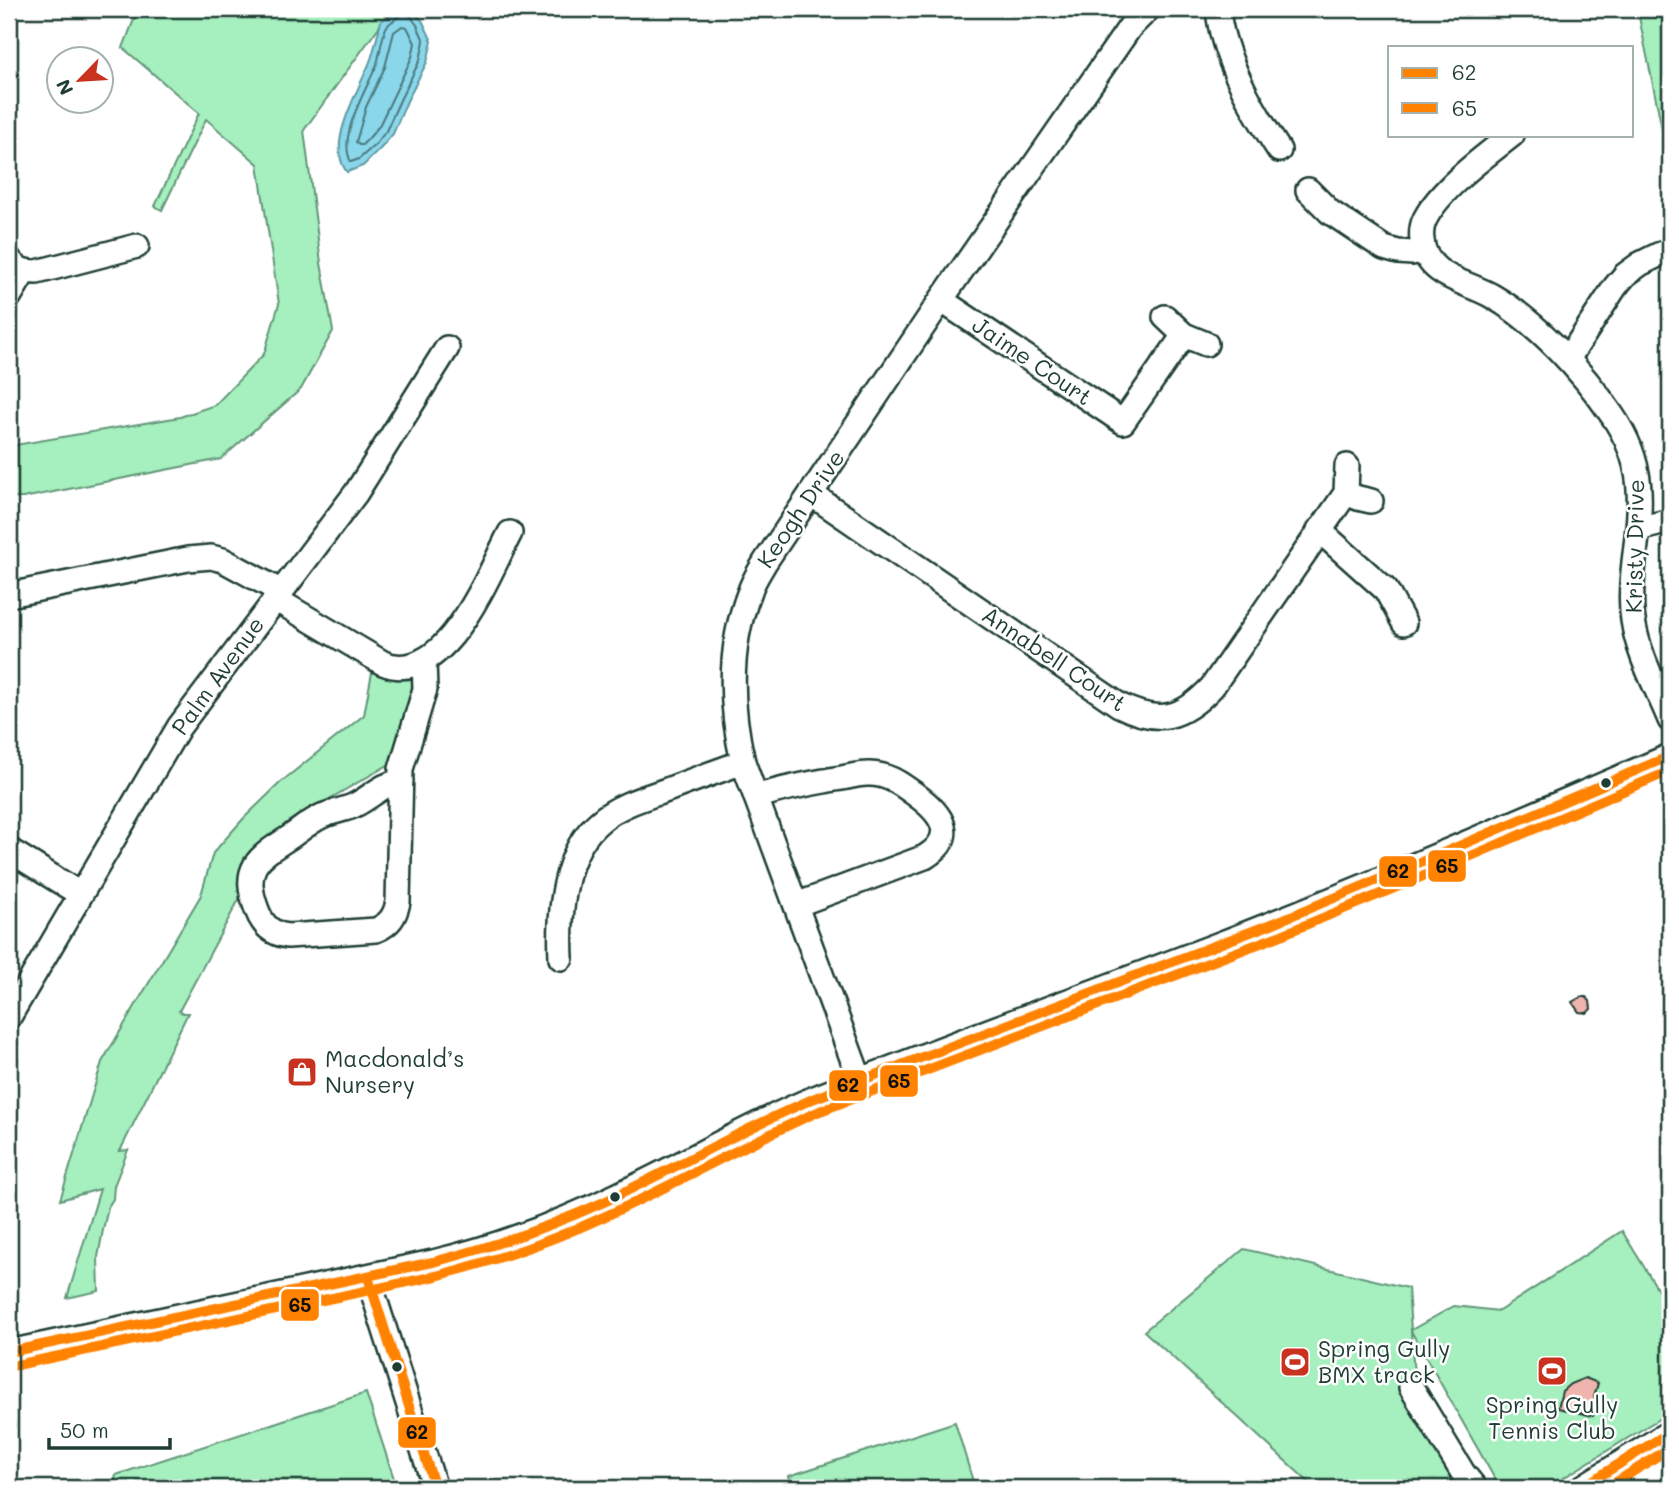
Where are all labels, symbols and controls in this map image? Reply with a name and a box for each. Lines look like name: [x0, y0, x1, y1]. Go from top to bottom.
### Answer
north arrow: [46, 46, 116, 116]
legend: [1388, 46, 1634, 136]
text: 62: [1452, 58, 1476, 85]
text: N: [50, 76, 79, 99]
text: 65: [1452, 94, 1477, 121]
street label: Jaime Court: [967, 309, 1098, 411]
street label: Keogh Drive: [750, 444, 851, 573]
street label: Kristy Drive: [1618, 479, 1650, 613]
street label: Annabell Court: [977, 599, 1133, 718]
street label: Palm Avenue: [164, 610, 270, 741]
unlabelled marker: [1599, 776, 1613, 790]
line badge: 65: [1427, 849, 1467, 883]
text: 65: [1436, 853, 1458, 878]
line badge: 62: [1378, 855, 1418, 888]
text: 62: [1387, 858, 1409, 883]
place label: Macdonald’s Nursery: [325, 1043, 464, 1099]
shop icon: Macdonald’s Nursery: [285, 1055, 319, 1089]
line badge: 65: [879, 1064, 919, 1098]
text: 65: [888, 1068, 910, 1093]
line badge: 62: [828, 1069, 868, 1102]
text: 62: [837, 1072, 859, 1097]
unlabelled marker: [608, 1190, 622, 1204]
line badge: 65: [280, 1288, 320, 1322]
text: 65: [289, 1292, 311, 1317]
place label: Spring Gully BMX track: [1318, 1333, 1450, 1389]
sports icon: Spring Gully BMX track: [1278, 1345, 1312, 1379]
sports icon: Spring Gully Tennis Club: [1535, 1354, 1569, 1388]
unlabelled marker: [390, 1360, 404, 1374]
place label: Spring Gully Tennis Club: [1486, 1389, 1618, 1445]
scale bar: [49, 1406, 170, 1450]
text: 50 m: [60, 1416, 109, 1443]
line badge: 62: [397, 1416, 437, 1449]
text: 62: [406, 1419, 428, 1444]

